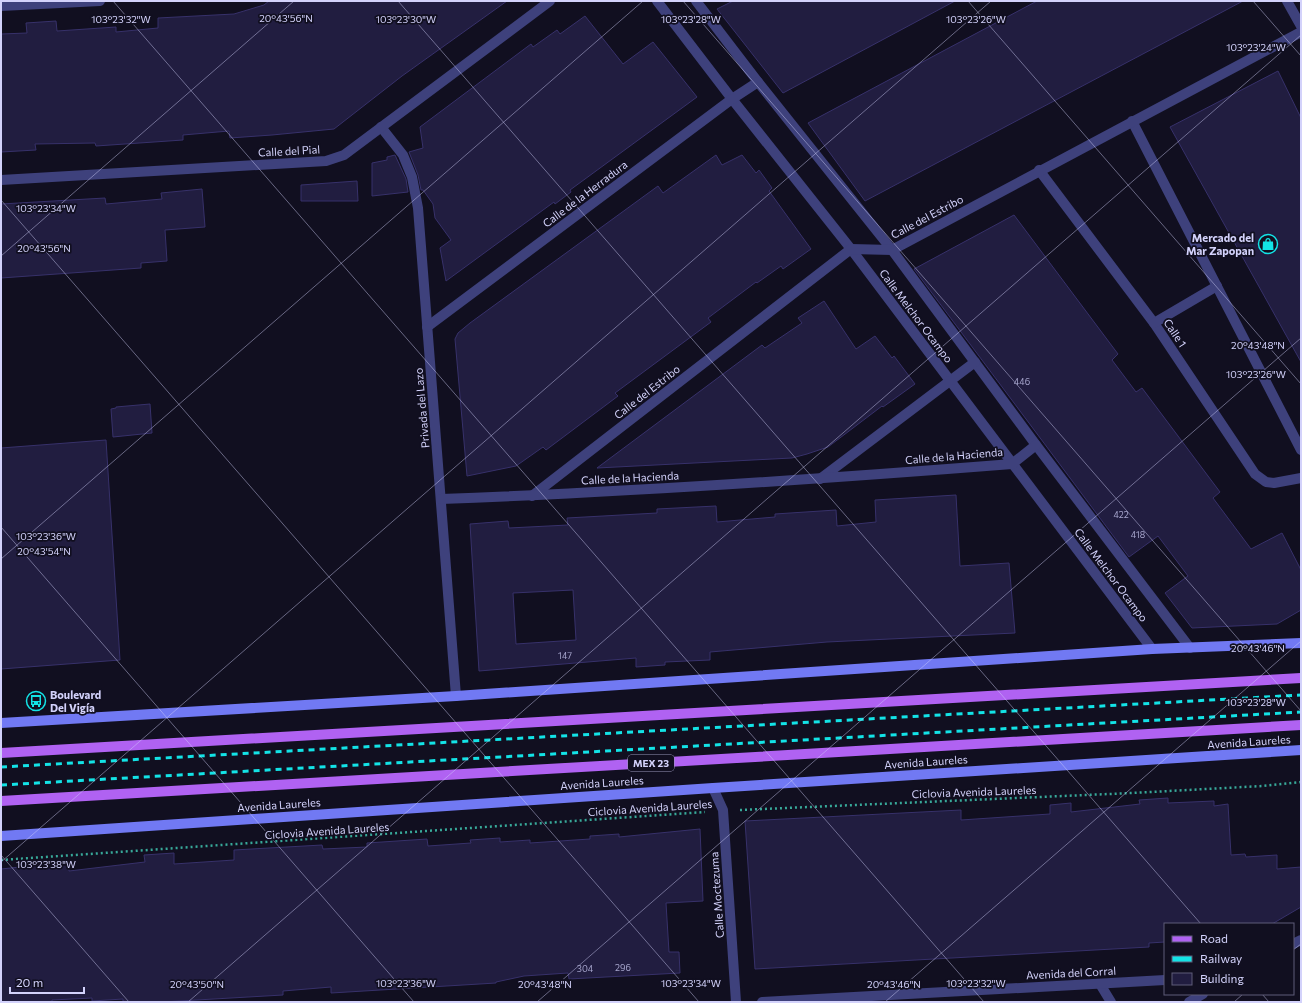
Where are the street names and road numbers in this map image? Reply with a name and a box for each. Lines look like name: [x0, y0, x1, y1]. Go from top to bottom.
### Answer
street label: Calle del Pial: [258, 142, 320, 159]
street label: Calle de la Herradura: [540, 158, 630, 230]
street label: Calle del Estribo: [888, 192, 966, 241]
street label: Calle Melchor Ocampo: [877, 266, 956, 365]
street label: Calle 1: [1161, 316, 1190, 349]
street label: Calle del Estribo: [611, 362, 683, 421]
street label: Privada del Lazo: [411, 367, 431, 449]
street label: Calle de la Hacienda: [904, 445, 1003, 466]
street label: Calle de la Hacienda: [581, 468, 679, 487]
street label: Calle Melchor Ocampo: [1072, 525, 1151, 624]
street label: Avenida Laureles: [1207, 732, 1291, 751]
street label: Avenida Laureles: [884, 752, 968, 771]
road number: MEX 23: [628, 755, 674, 771]
street label: Avenida Laureles: [560, 773, 644, 792]
street label: Ciclovia Avenida Laureles: [911, 783, 1037, 800]
street label: Avenida Laureles: [237, 795, 321, 814]
street label: Ciclovia Avenida Laureles: [587, 797, 713, 818]
street label: Ciclovia Avenida Laureles: [264, 820, 390, 841]
street label: Calle Moctezuma: [707, 851, 726, 939]
street label: Avenida del Corral: [1026, 964, 1116, 981]

